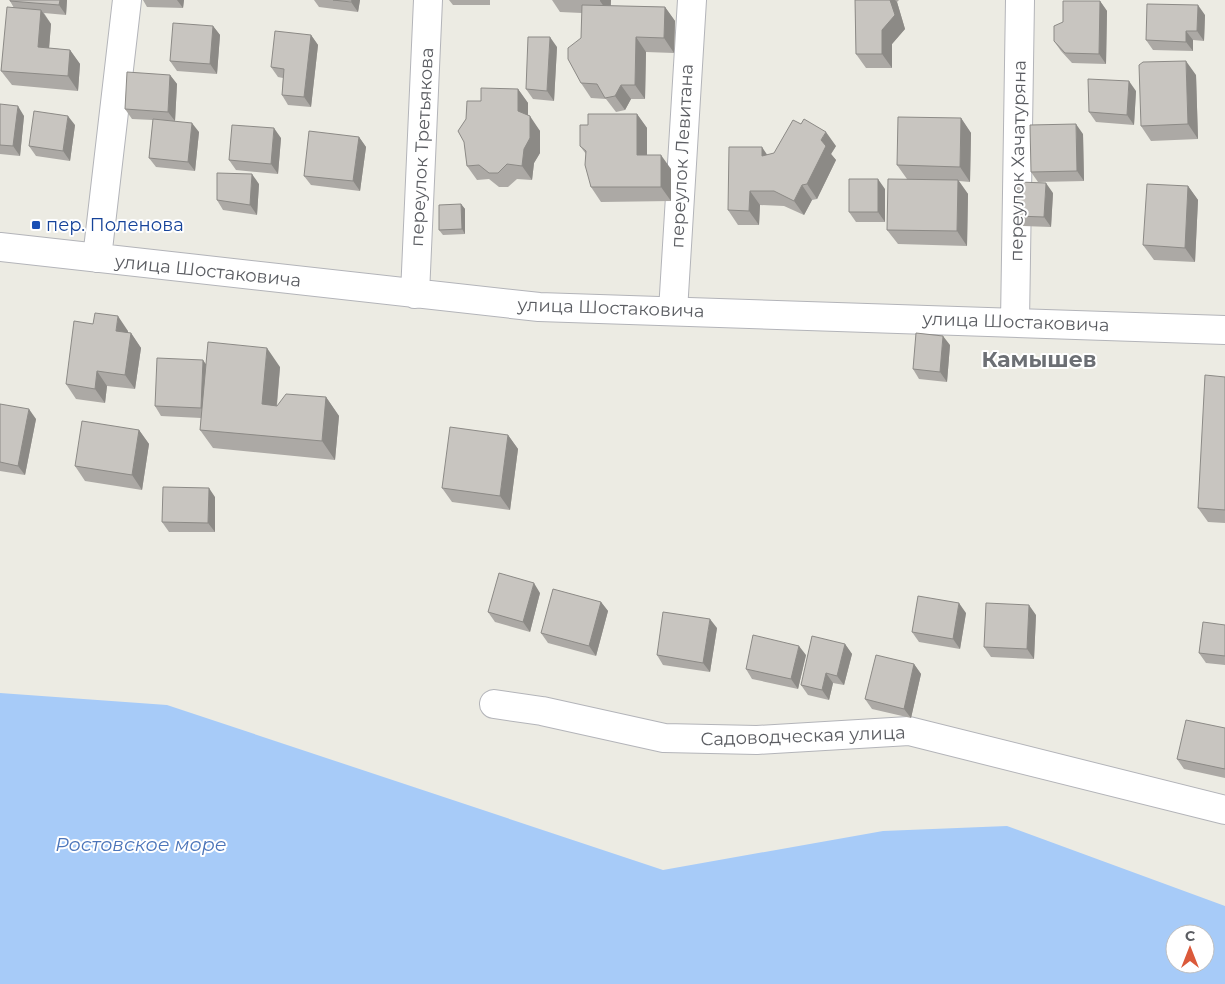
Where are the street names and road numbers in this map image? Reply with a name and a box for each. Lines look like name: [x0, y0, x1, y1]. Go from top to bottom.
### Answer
street label: переулок Третьякова: [406, 47, 438, 247]
street label: переулок Хачатуряна: [1005, 60, 1031, 262]
street label: переулок Левитана: [666, 63, 698, 249]
street label: улица Шостаковича: [113, 250, 302, 292]
street label: улица Шостаковича: [516, 294, 705, 322]
street label: улица Шостаковича: [921, 308, 1110, 336]
street label: Садоводческая улица: [700, 721, 906, 751]

